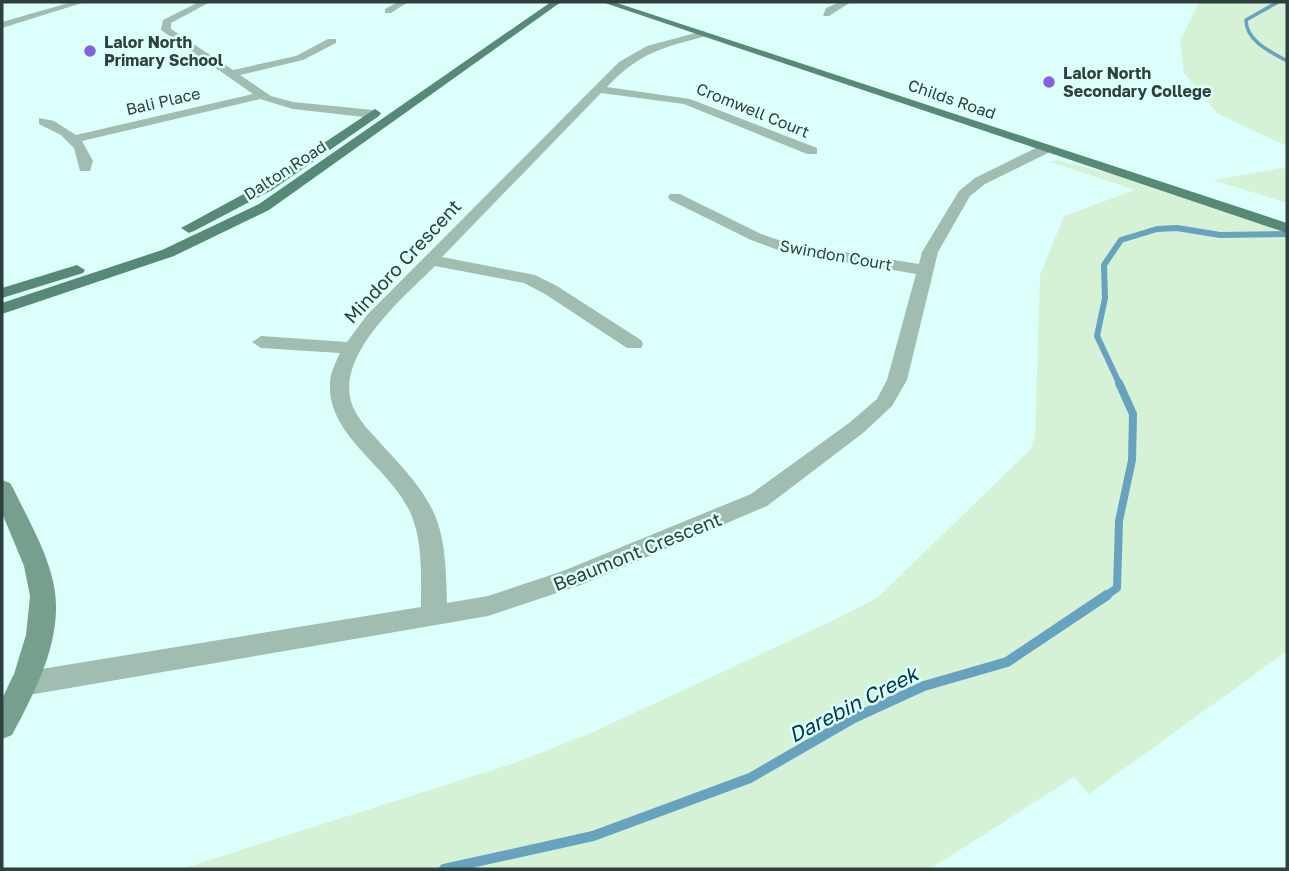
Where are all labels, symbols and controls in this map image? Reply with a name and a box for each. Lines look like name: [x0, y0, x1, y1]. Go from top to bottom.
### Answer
place label: Lalor North Primary School: [104, 32, 224, 70]
marker: Lalor North Primary School: [82, 43, 98, 59]
place label: Lalor North Secondary College: [1063, 63, 1211, 101]
marker: Lalor North Secondary College: [1041, 74, 1057, 90]
street label: Childs Road: [905, 75, 999, 123]
street label: Cromwell Court: [694, 78, 812, 142]
street label: Bali Place: [124, 83, 202, 119]
street label: Dalton Road: [240, 136, 330, 204]
street label: Mindoro Crescent: [339, 194, 465, 328]
street label: Swindon Court: [778, 235, 894, 275]
street label: Beaumont Crescent: [549, 507, 725, 595]
water label: Darebin Creek: [784, 659, 924, 748]

